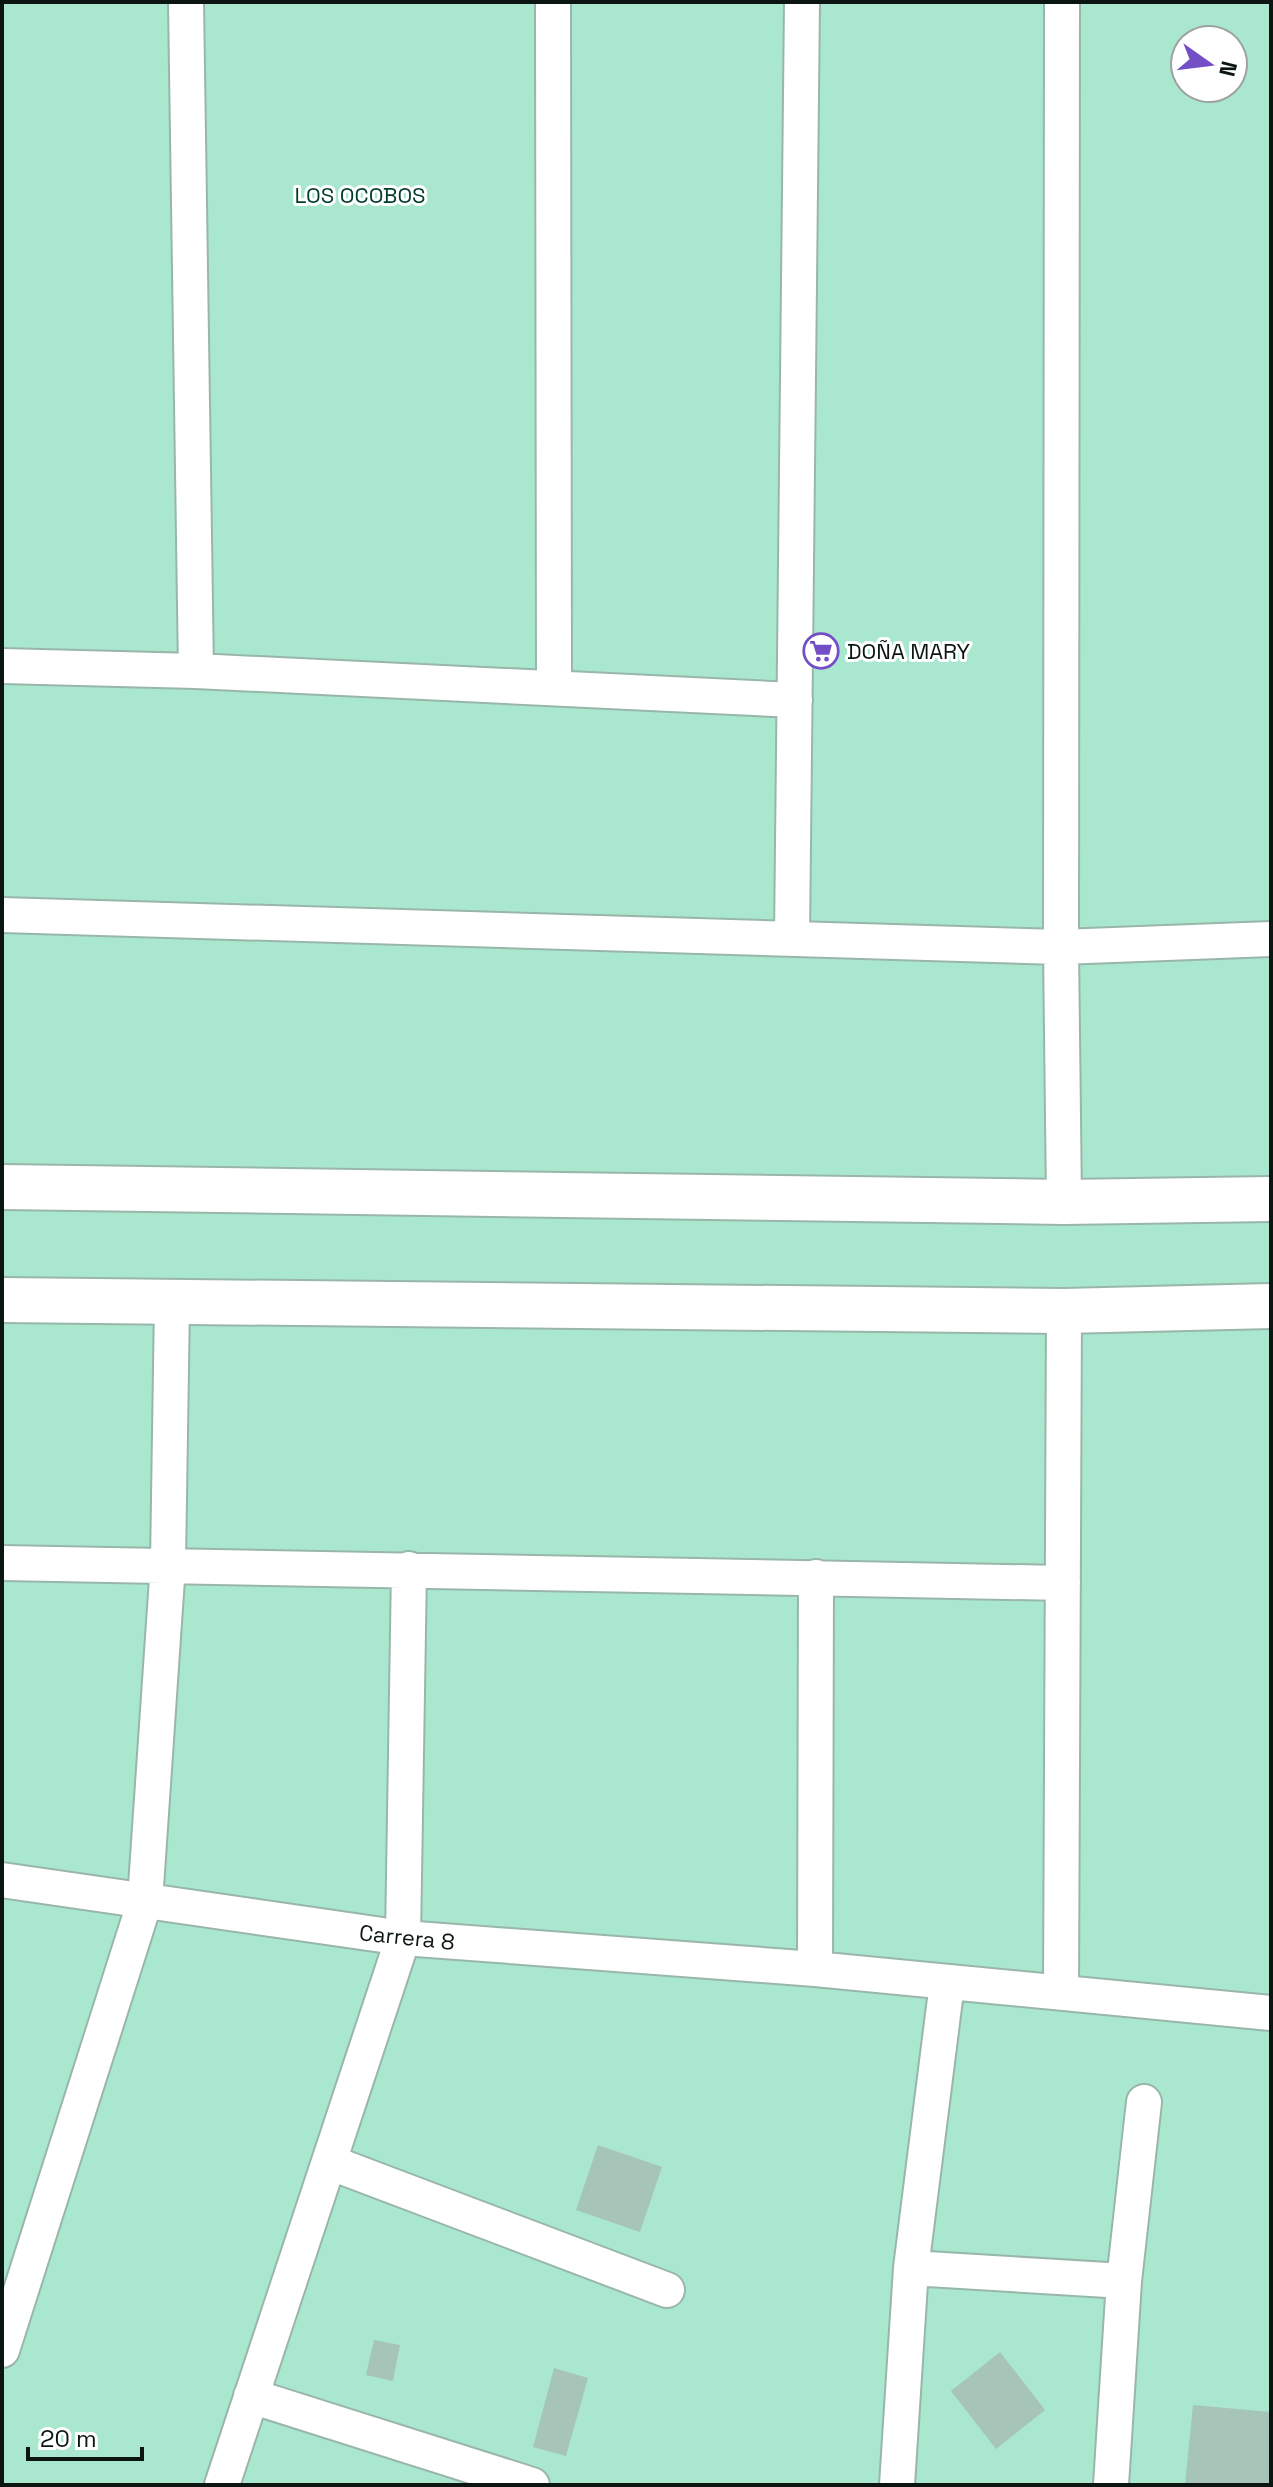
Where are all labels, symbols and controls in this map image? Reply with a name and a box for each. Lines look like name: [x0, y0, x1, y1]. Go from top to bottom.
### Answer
north arrow: [1169, 24, 1249, 104]
text: N: [1213, 58, 1244, 79]
park label: LOS OCOBOS: [294, 181, 426, 209]
supermarket icon: DOÑA MARY: [802, 632, 840, 670]
place label: DOÑA MARY: [847, 637, 971, 665]
street label: Carrera 8: [358, 1918, 456, 1956]
scale bar: [28, 2411, 142, 2461]
text: 20 m: [40, 2423, 97, 2454]

